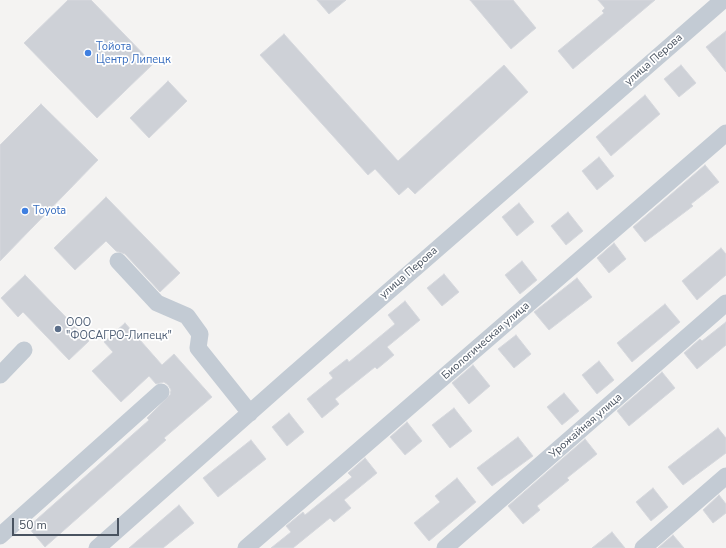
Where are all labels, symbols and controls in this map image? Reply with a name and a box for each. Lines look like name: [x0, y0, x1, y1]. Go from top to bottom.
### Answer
street label: улица Перова: [622, 31, 686, 89]
place label: Тойота Центр Липецк: [96, 40, 171, 66]
marker: Тойота Центр Липецк: [83, 48, 93, 58]
place label: Toyota: [33, 204, 66, 218]
marker: Toyota: [20, 206, 30, 216]
street label: улица Перова: [377, 244, 441, 302]
street label: Биологическая улица: [439, 299, 533, 383]
place label: ООО "ФОСАГРО-Липецк": [66, 316, 172, 342]
marker: ООО "ФОСАГРО-Липецк": [53, 324, 63, 334]
street label: Урожайная улица: [547, 391, 625, 461]
scale bar: [14, 510, 121, 536]
text: 50 m: [19, 517, 47, 533]

